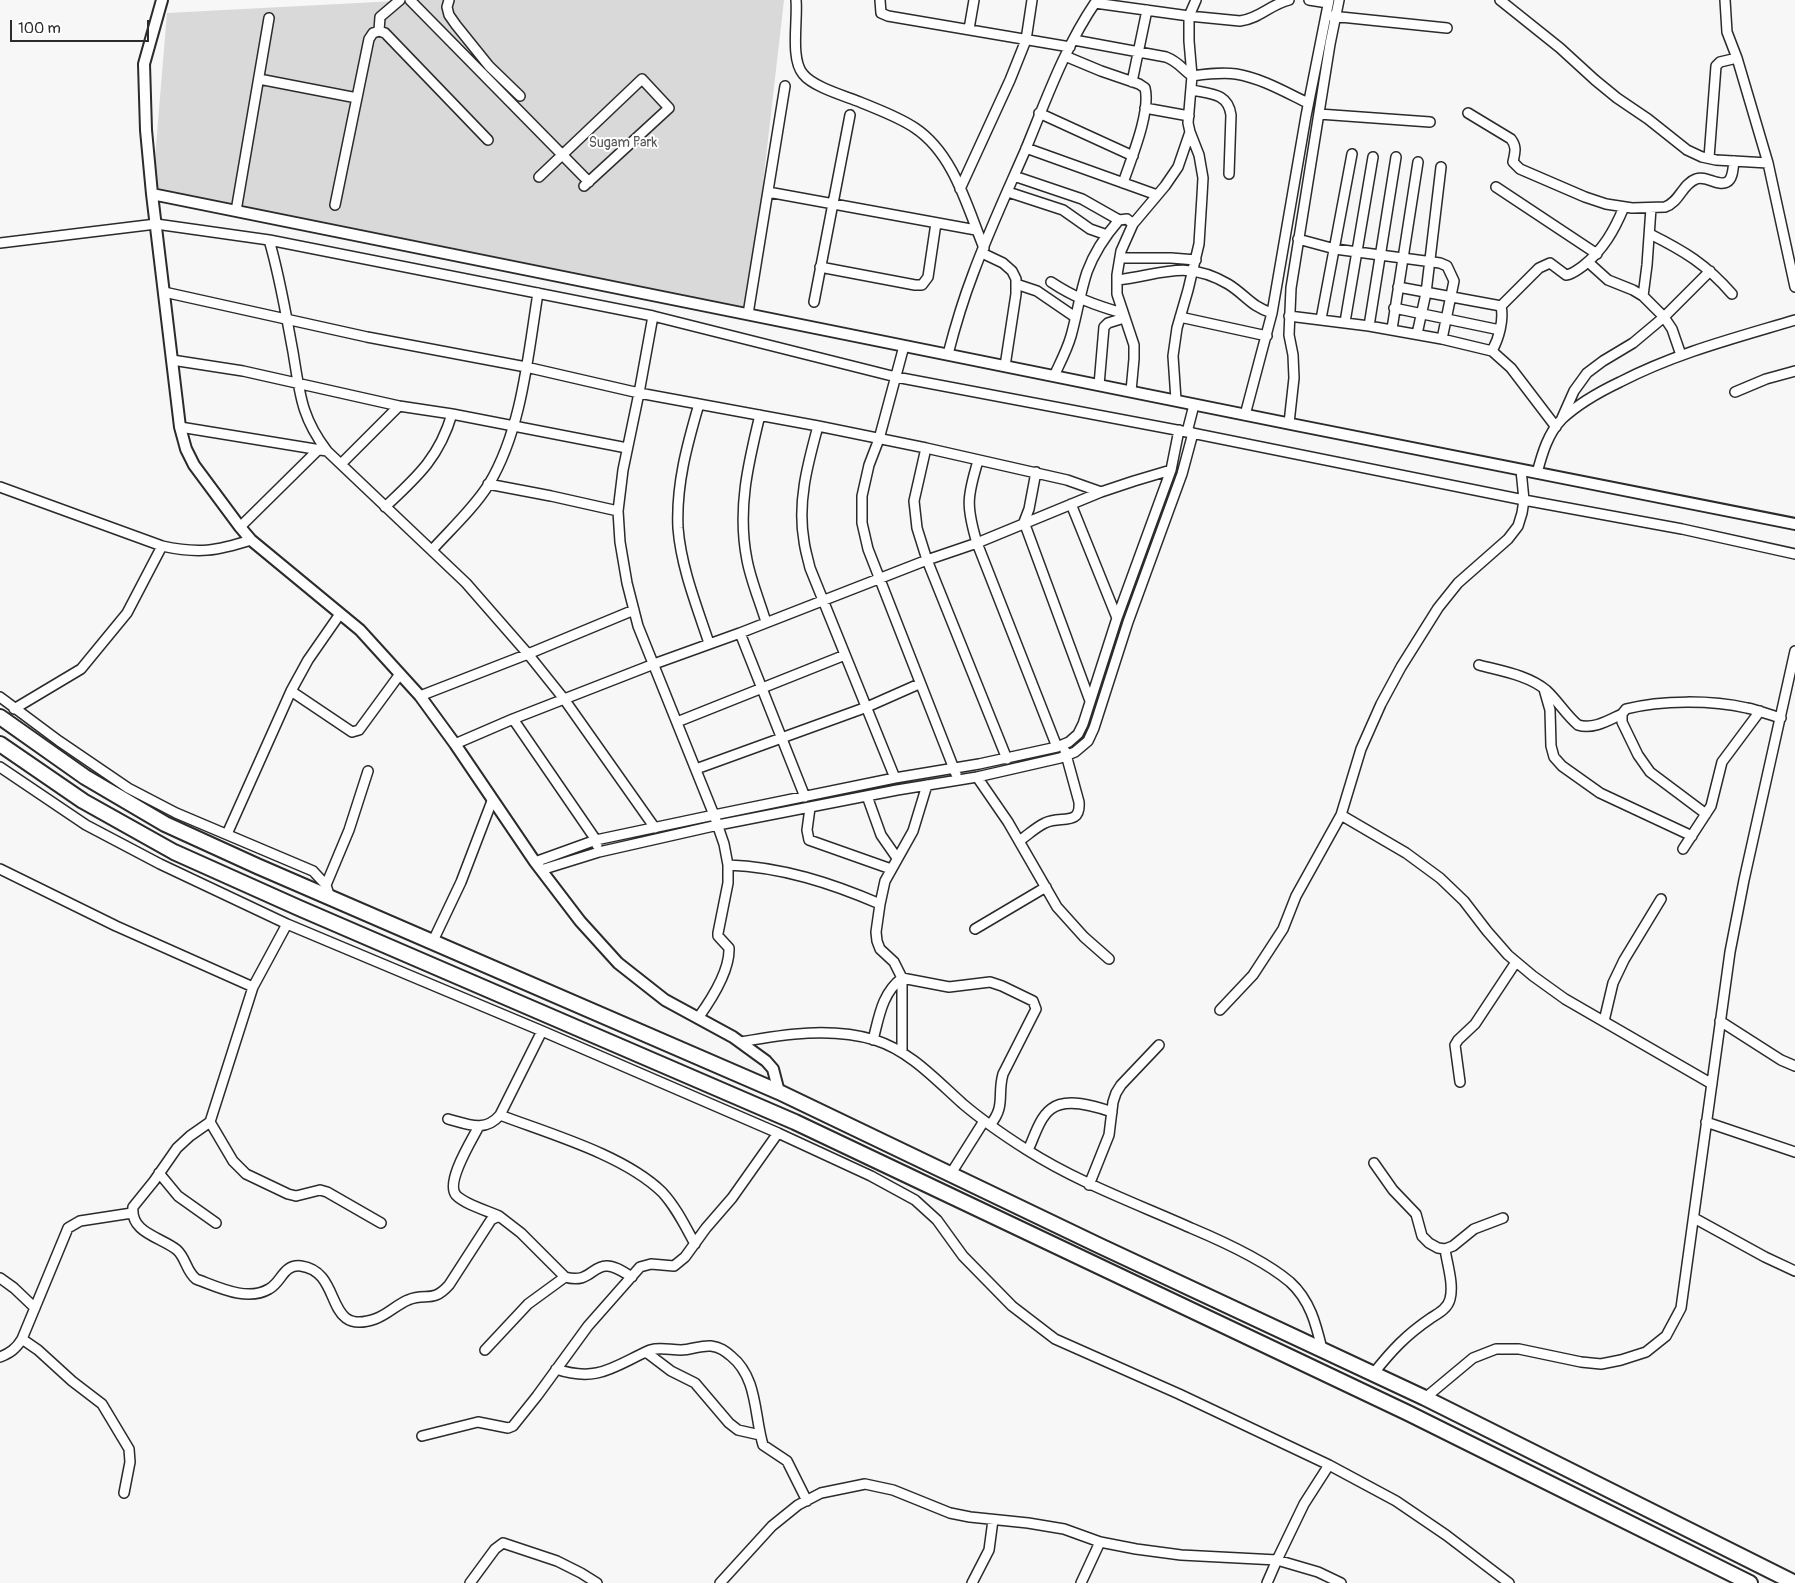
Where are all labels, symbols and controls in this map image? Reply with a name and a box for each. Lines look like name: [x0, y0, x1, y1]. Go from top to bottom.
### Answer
scale bar: [12, 10, 151, 42]
text: 100 m: [18, 19, 61, 38]
park label: Sugam Park: [589, 135, 657, 151]

